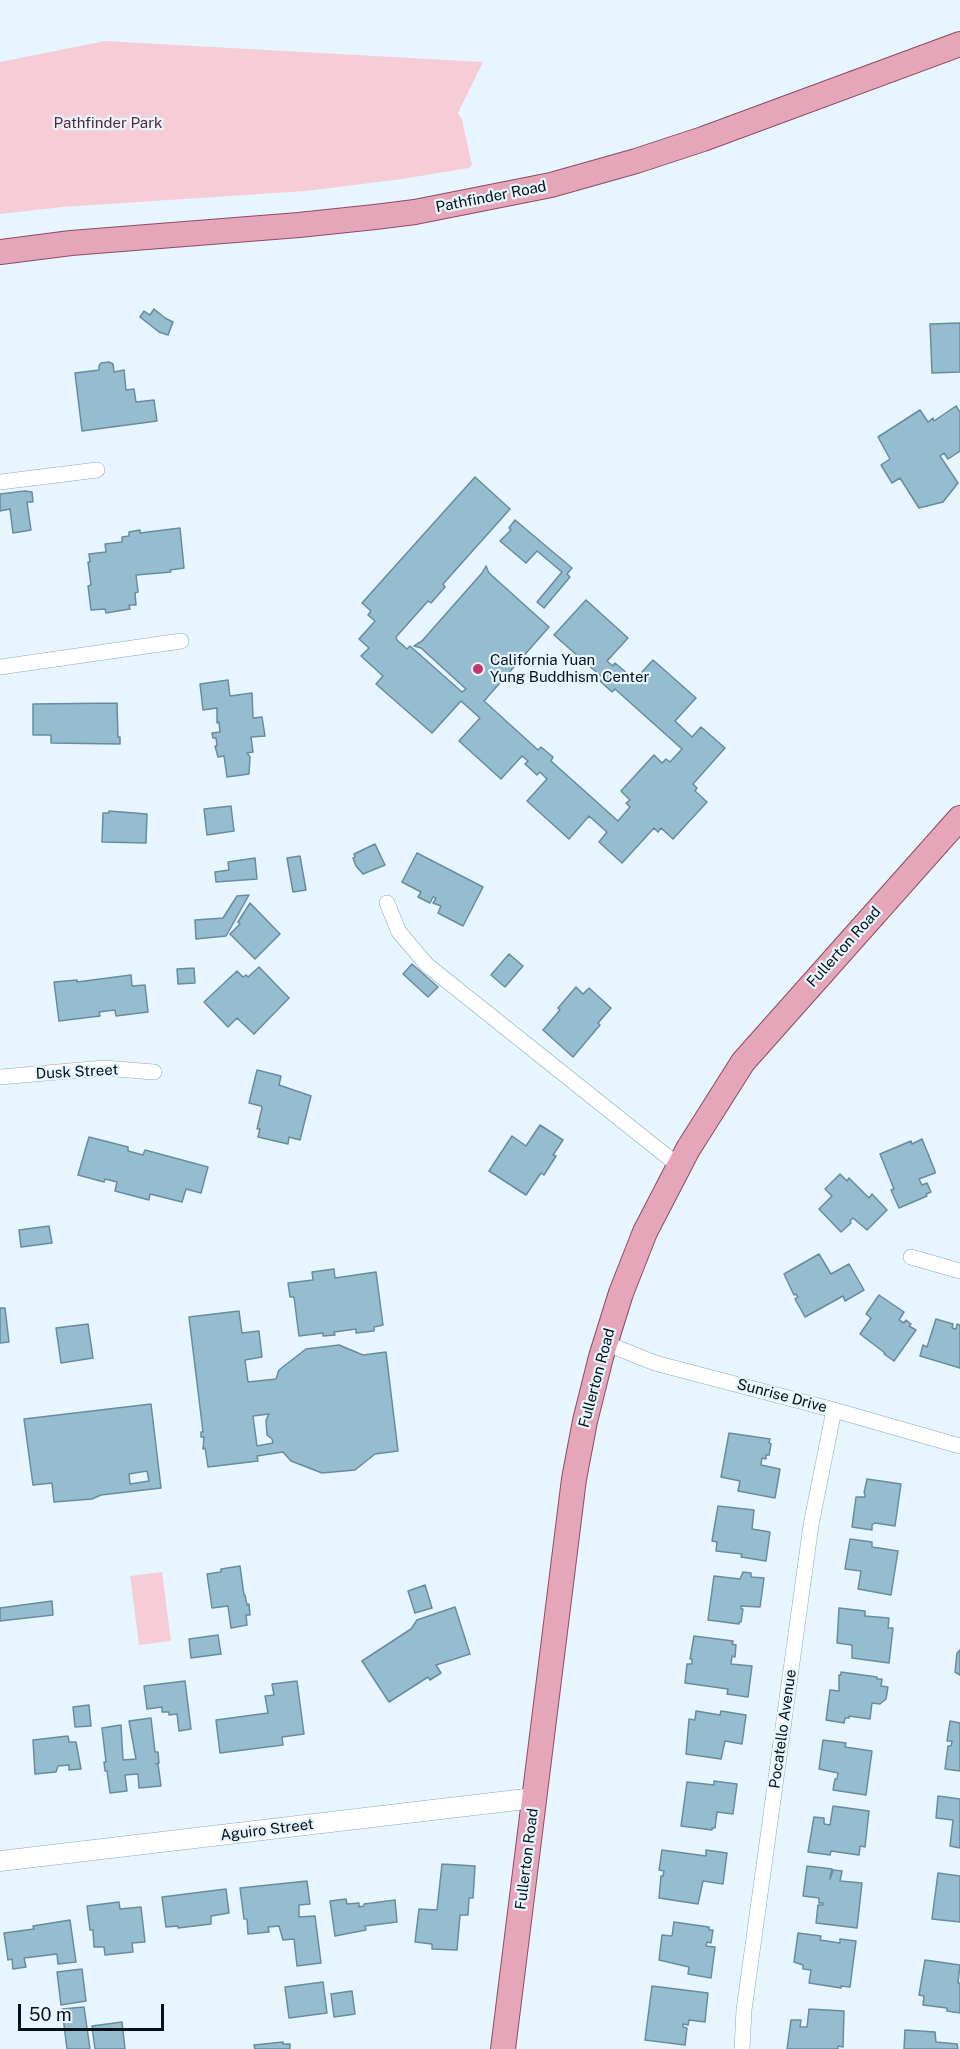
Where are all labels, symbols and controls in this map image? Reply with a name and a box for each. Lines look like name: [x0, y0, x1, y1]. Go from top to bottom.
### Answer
park label: Pathfinder Park: [54, 114, 162, 132]
street label: Pathfinder Road: [434, 177, 548, 217]
place label: California Yuan Yung Buddhism Center: [490, 651, 649, 686]
marker: California Yuan Yung Buddhism Center: [471, 662, 485, 676]
street label: Fullerton Road: [803, 903, 885, 991]
street label: Dusk Street: [35, 1061, 119, 1083]
street label: Fullerton Road: [575, 1326, 619, 1430]
street label: Sunrise Drive: [735, 1375, 829, 1417]
street label: Pocatello Avenue: [766, 1668, 800, 1790]
street label: Fullerton Road: [512, 1807, 542, 1911]
street label: Aguiro Street: [219, 1815, 315, 1845]
scale bar: [21, 1992, 166, 2030]
text: 50 m: [29, 2004, 72, 2025]

